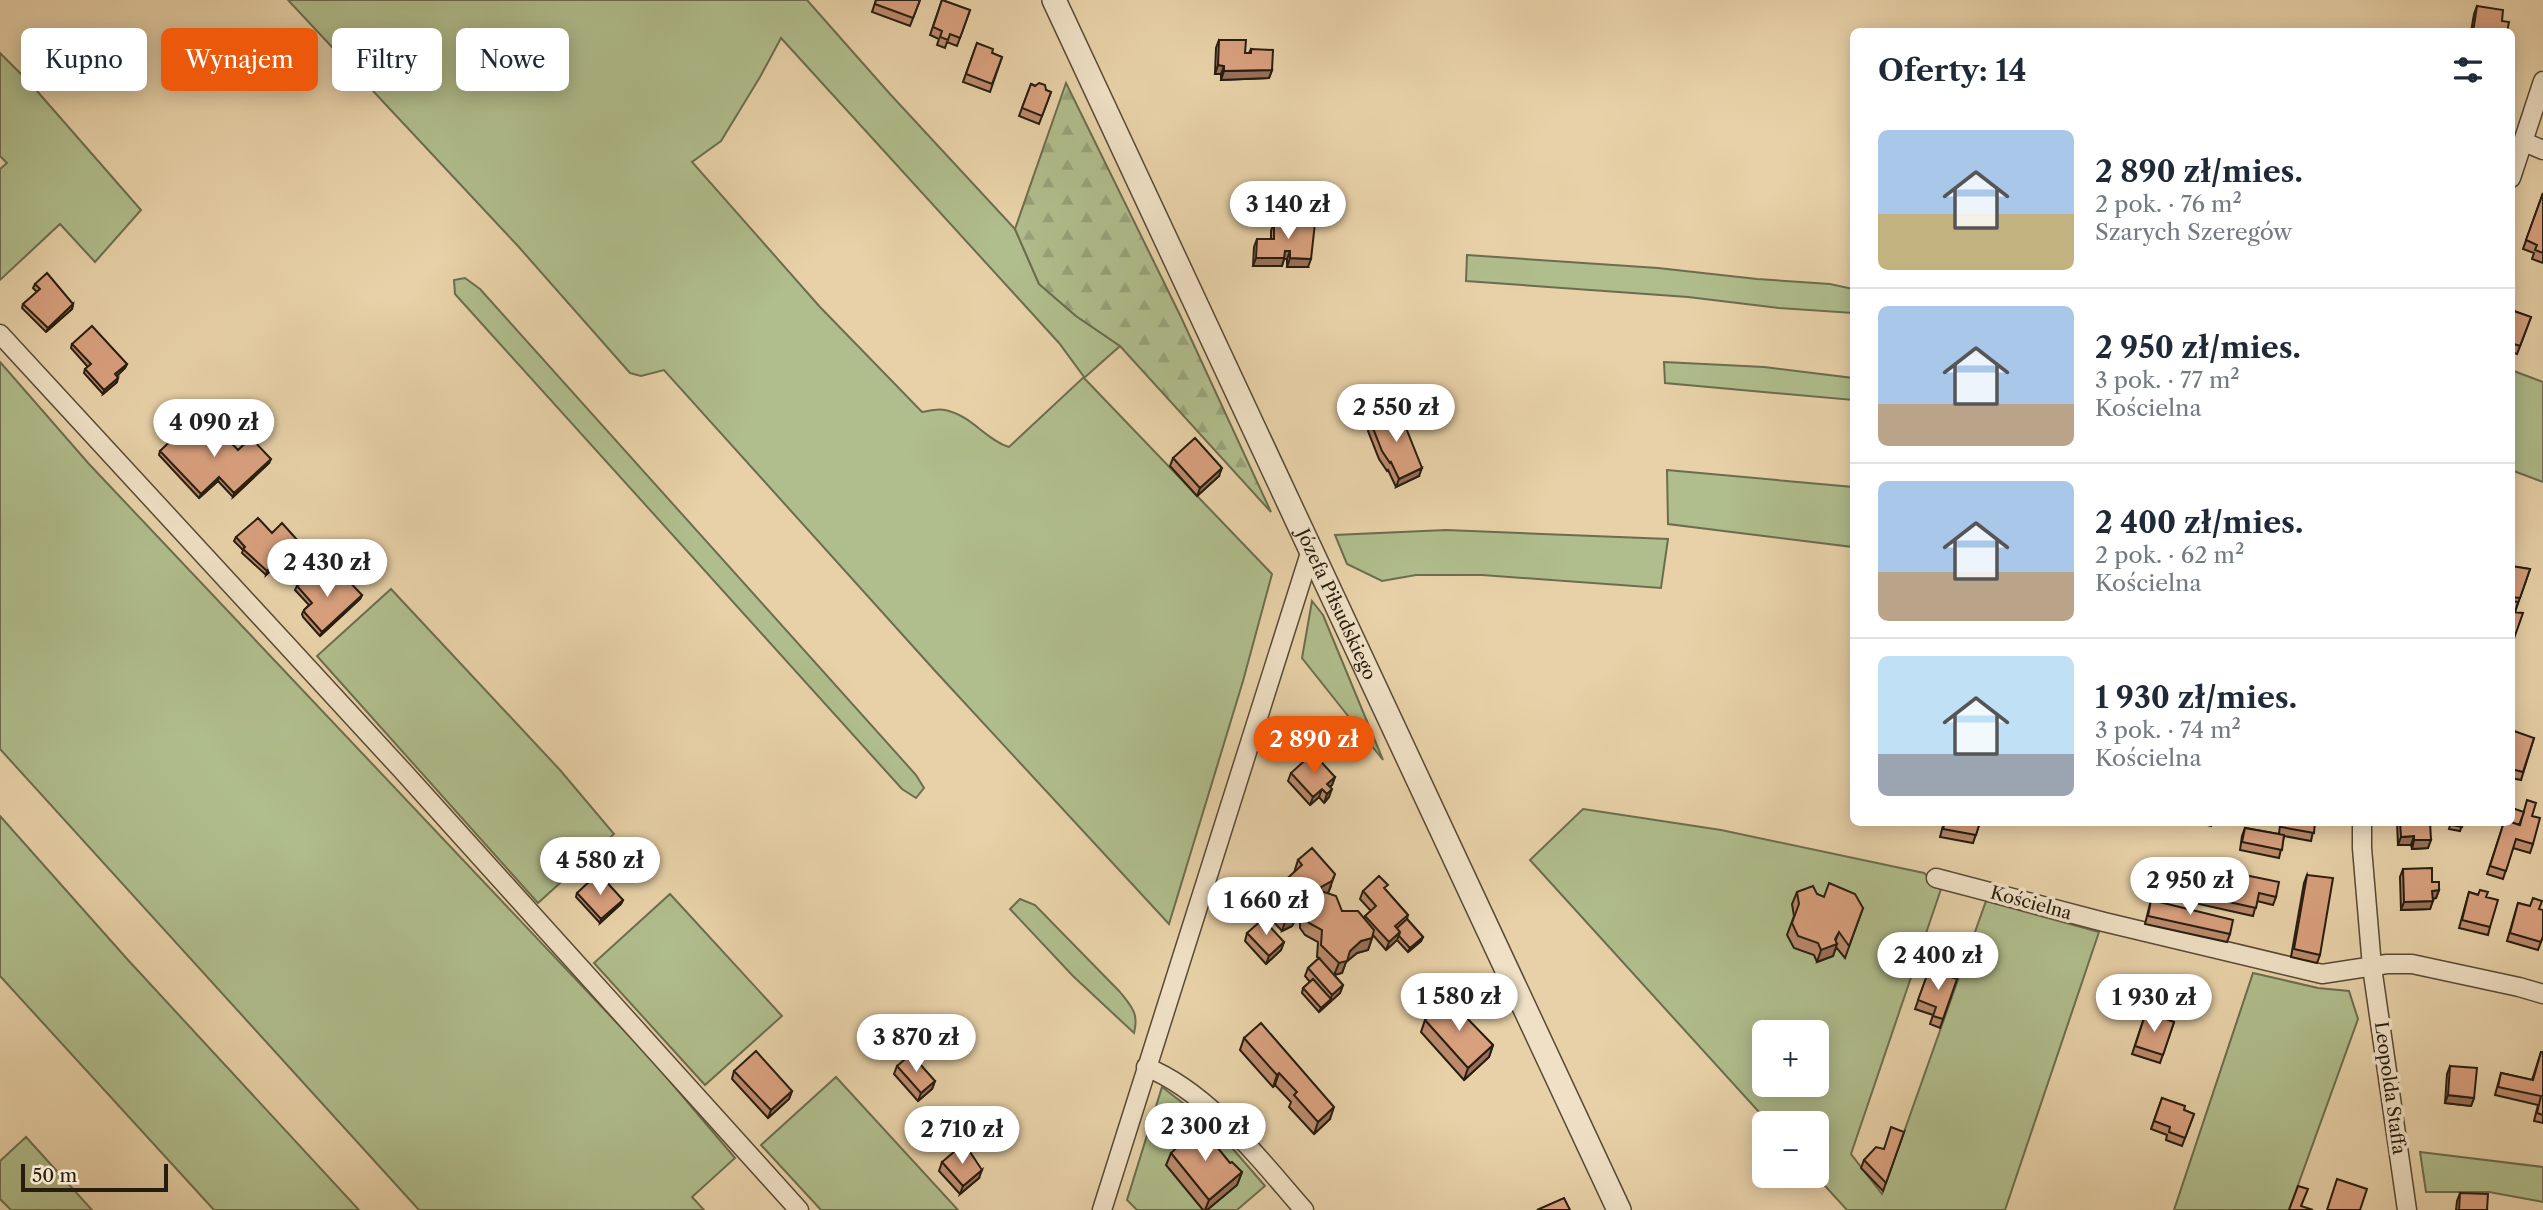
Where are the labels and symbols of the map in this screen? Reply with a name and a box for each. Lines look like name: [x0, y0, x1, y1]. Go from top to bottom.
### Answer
pin: 3 140 zł: [1216, 182, 1360, 241]
pin: 2 550 zł: [1324, 384, 1468, 444]
pin: 4 090 zł: [142, 400, 286, 459]
street label: Józefa Piłsudskiego: [1290, 523, 1381, 683]
pin: 2 430 zł: [255, 540, 399, 599]
pin: 2 890 zł: [1242, 716, 1386, 776]
pin: 4 580 zł: [528, 838, 672, 897]
pin: 2 950 zł: [2118, 858, 2262, 917]
pin: 1 660 zł: [1194, 878, 1338, 937]
street label: Kościelna: [1988, 882, 2075, 925]
pin: 2 400 zł: [1866, 932, 2010, 992]
pin: 1 580 zł: [1387, 974, 1531, 1033]
pin: 1 930 zł: [2082, 974, 2226, 1034]
pin: 3 870 zł: [844, 1014, 988, 1074]
street label: Leopolda Staffa: [2370, 1020, 2410, 1156]
pin: 2 300 zł: [1133, 1104, 1277, 1163]
pin: 2 710 zł: [890, 1106, 1034, 1166]
scale bar: [21, 1161, 168, 1193]

